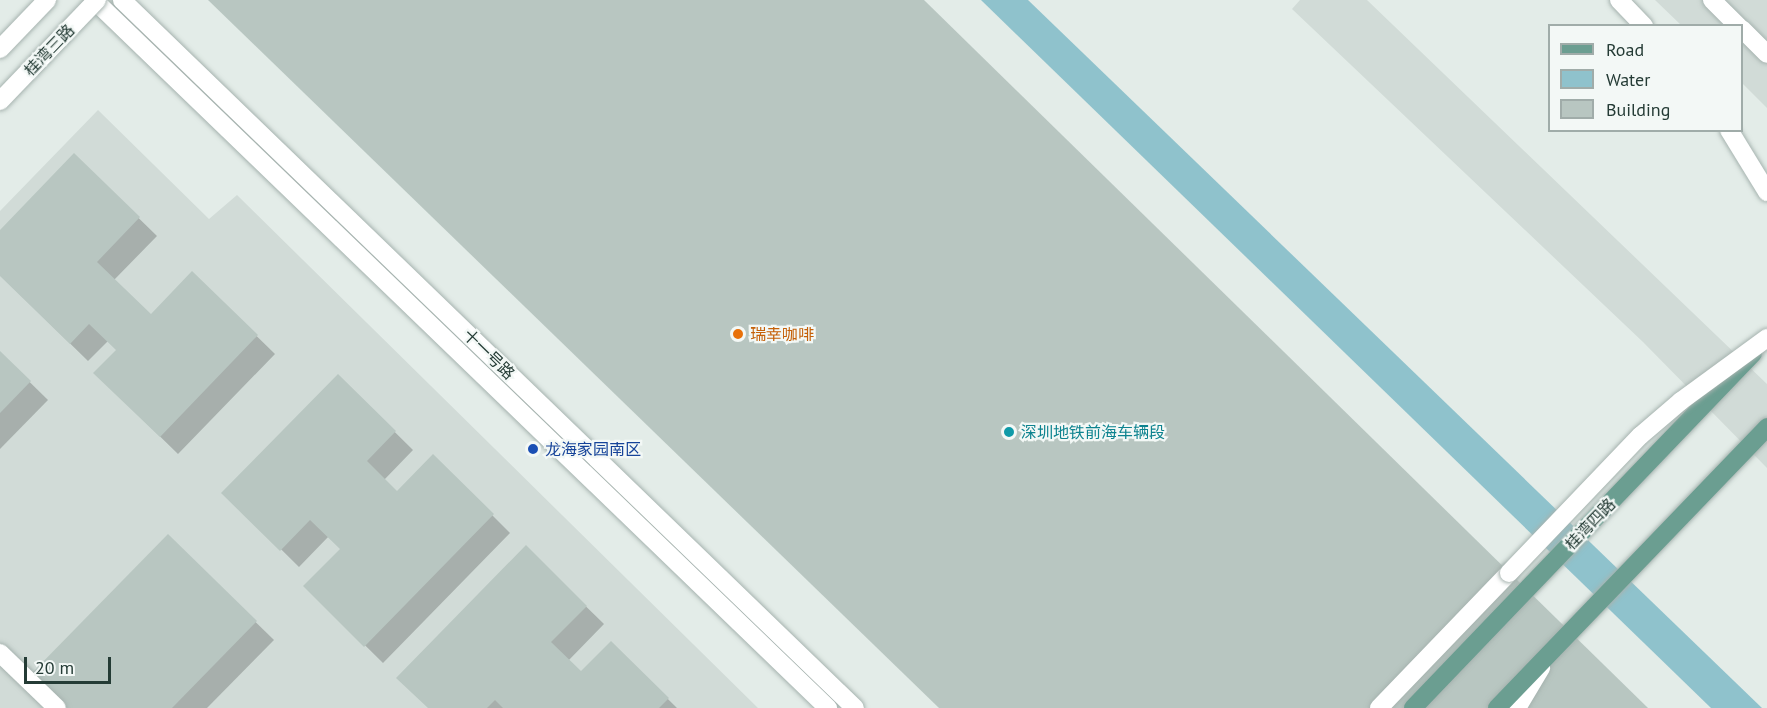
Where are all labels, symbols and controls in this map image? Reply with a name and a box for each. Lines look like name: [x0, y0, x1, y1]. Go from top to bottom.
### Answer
street label: 桂湾三路: [20, 20, 78, 80]
legend: [1548, 24, 1743, 132]
text: Road: [1606, 38, 1644, 61]
text: Water: [1606, 68, 1650, 91]
text: Building: [1606, 98, 1670, 121]
place label: 瑞幸咖啡: [750, 324, 814, 344]
street label: 十一号路: [459, 325, 519, 383]
marker: 瑞幸咖啡: [731, 327, 745, 341]
place label: 深圳地铁前海车辆段: [1021, 422, 1165, 442]
marker: 深圳地铁前海车辆段: [1002, 425, 1016, 439]
place label: 龙海家园南区: [545, 439, 641, 459]
marker: 龙海家园南区: [526, 442, 540, 456]
street label: 桂湾四路: [1561, 494, 1619, 554]
scale bar: [27, 645, 114, 683]
text: 20 m: [35, 656, 74, 679]

